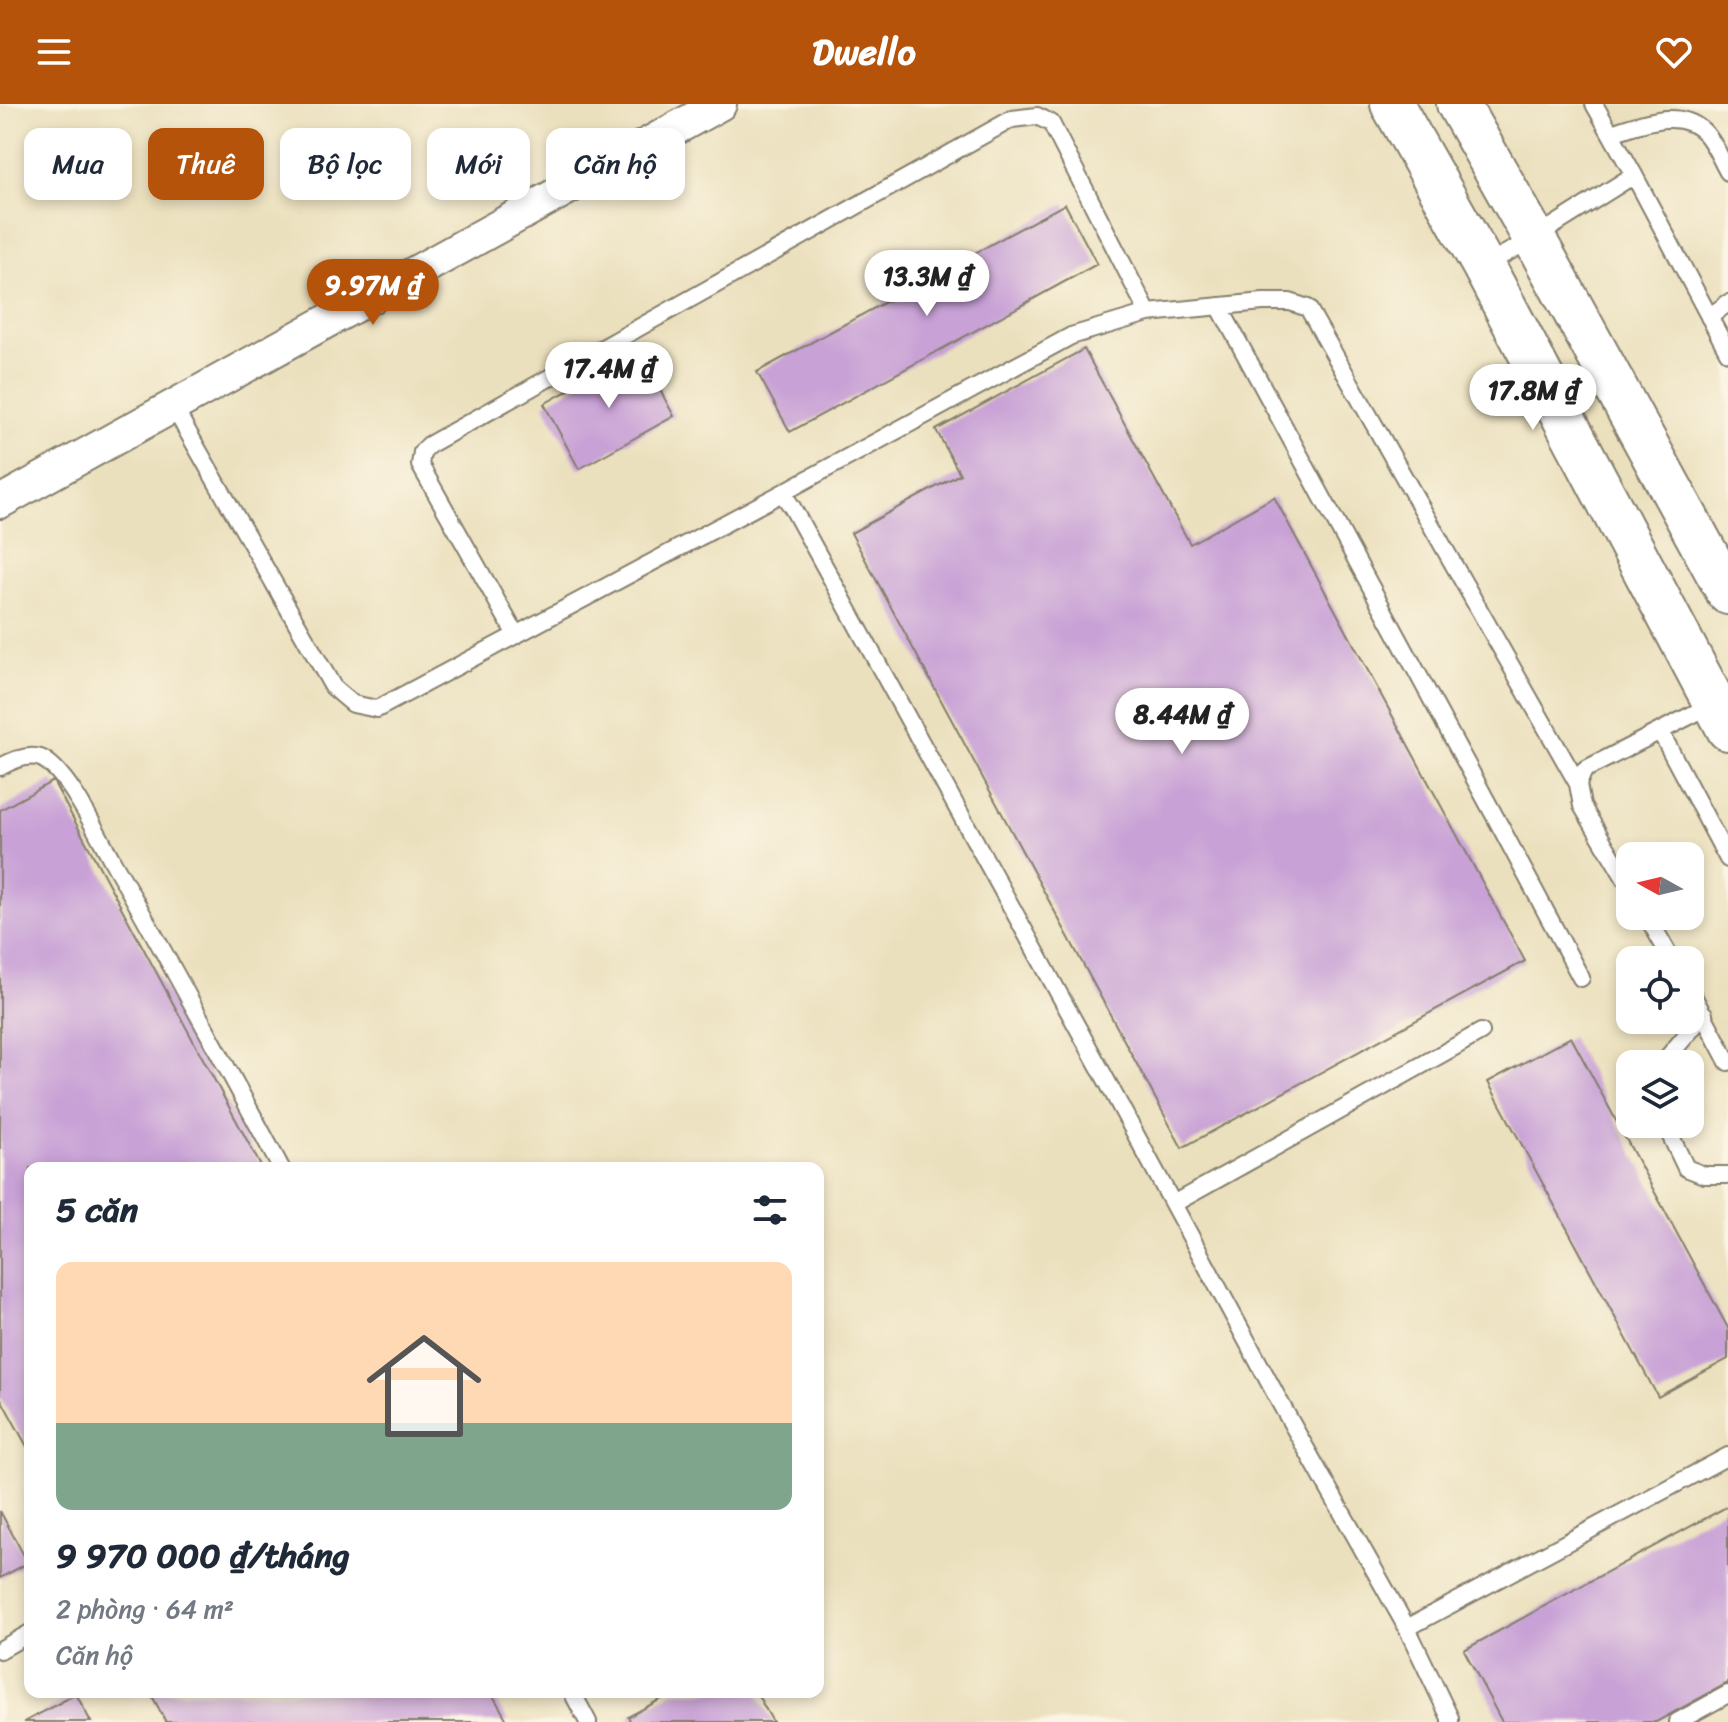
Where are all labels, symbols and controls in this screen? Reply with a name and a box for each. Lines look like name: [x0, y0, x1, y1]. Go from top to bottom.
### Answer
text: Dwello: [812, 20, 916, 84]
icon: menu: [32, 30, 76, 74]
icon: heart: [1652, 30, 1696, 74]
chip: Mua: [24, 128, 132, 200]
chip: Thuê: [148, 128, 264, 200]
chip: Bộ lọc: [280, 128, 411, 200]
chip: Mới: [427, 128, 530, 200]
chip: Căn hộ: [546, 128, 685, 200]
pin: 13.3M ₫: [853, 250, 1001, 318]
text: 13.3M ₫: [882, 253, 972, 299]
pin: 9.97M ₫: [299, 259, 447, 327]
text: 9.97M ₫: [325, 262, 421, 308]
pin: 17.4M ₫: [535, 342, 683, 410]
text: 17.4M ₫: [563, 345, 655, 391]
pin: 17.8M ₫: [1459, 364, 1607, 432]
text: 17.8M ₫: [1487, 367, 1579, 413]
pin: 8.44M ₫: [1108, 688, 1256, 756]
text: 8.44M ₫: [1133, 691, 1231, 737]
north arrow: [1616, 842, 1704, 930]
map controls: [1616, 842, 1704, 1138]
button: locate: [1616, 946, 1704, 1034]
button: layers: [1616, 1050, 1704, 1138]
text: 5 căn: [56, 1180, 138, 1240]
icon: filters: [748, 1188, 792, 1232]
icon: home: [352, 1314, 496, 1458]
text: 9 970 000 ₫/tháng: [56, 1526, 350, 1586]
text: 2 phòng · 64 m²: [56, 1586, 234, 1632]
text: Căn hộ: [56, 1632, 133, 1678]

